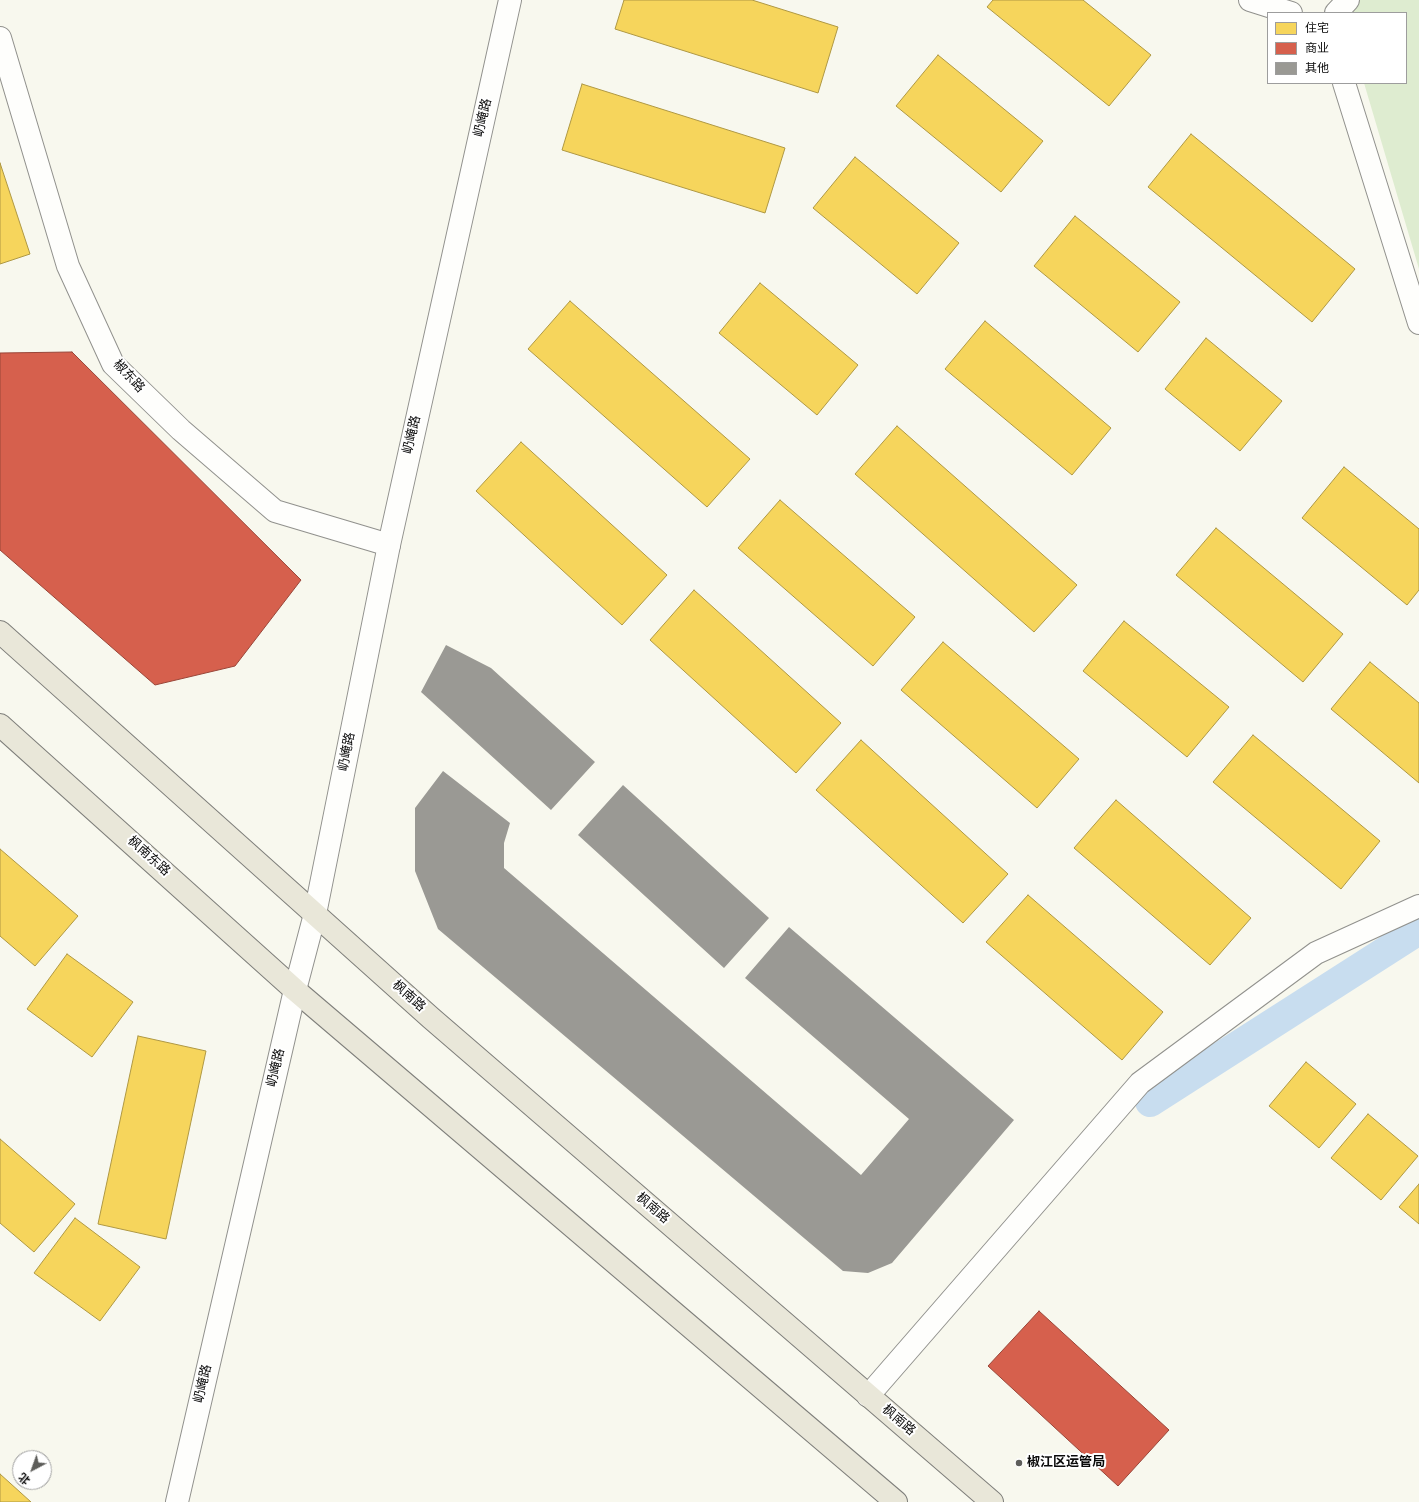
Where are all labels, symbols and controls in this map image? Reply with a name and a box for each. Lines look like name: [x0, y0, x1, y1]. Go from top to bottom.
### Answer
legend: [1267, 12, 1407, 84]
text: 住宅: [1305, 19, 1329, 38]
text: 商业: [1305, 39, 1329, 58]
text: 其他: [1305, 59, 1329, 78]
street label: 屷崦路: [472, 97, 496, 139]
street label: 椒东路: [109, 357, 147, 397]
street label: 屷崦路: [401, 414, 425, 456]
street label: 屷崦路: [337, 731, 359, 773]
street label: 枫南东路: [123, 834, 173, 880]
street label: 枫南路: [388, 978, 428, 1016]
street label: 屷崦路: [265, 1047, 289, 1089]
street label: 枫南路: [632, 1190, 672, 1228]
street label: 屷崦路: [192, 1363, 216, 1405]
street label: 枫南路: [878, 1402, 918, 1440]
north arrow: [12, 1450, 52, 1490]
place label: 椒江区运管局: [1027, 1455, 1105, 1471]
marker: 椒江区运管局: [1014, 1458, 1024, 1468]
text: 北: [15, 1469, 34, 1489]

